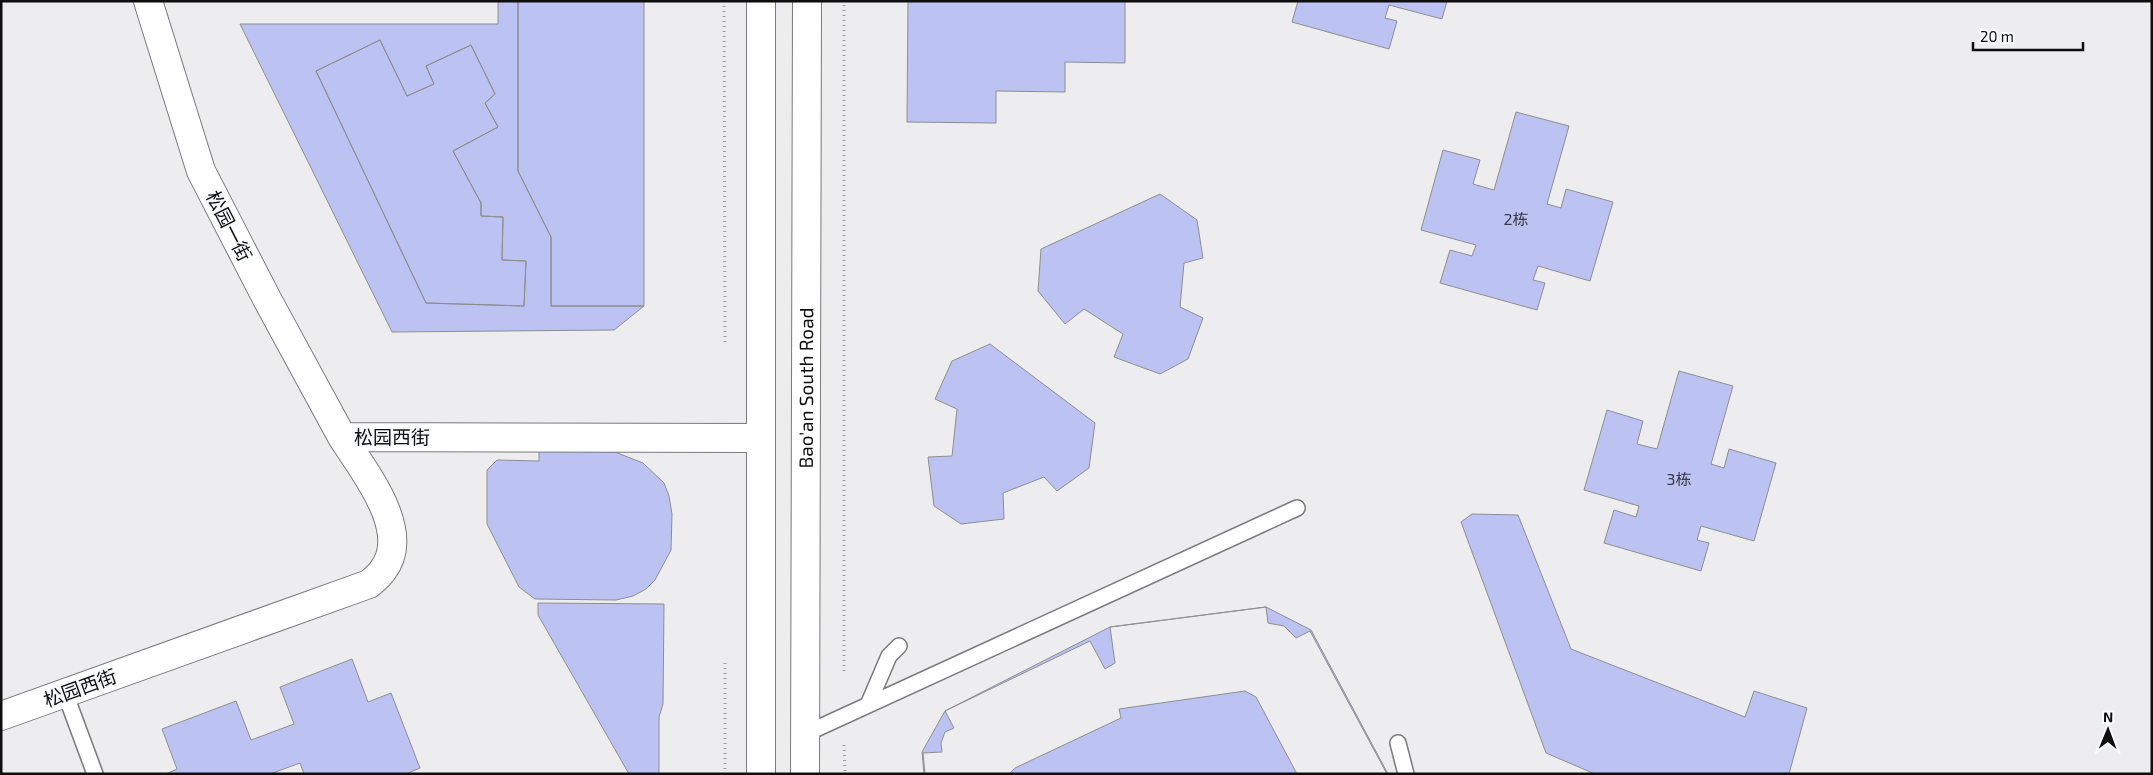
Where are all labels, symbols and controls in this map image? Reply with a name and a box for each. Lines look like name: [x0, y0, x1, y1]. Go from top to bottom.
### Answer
scale bar: [1973, 20, 2083, 52]
text: 20 m: [1980, 27, 2014, 45]
street label: 松园一街: [202, 187, 257, 265]
house number: 2栋: [1504, 209, 1529, 228]
street label: Bao'an South Road: [794, 307, 817, 469]
street label: 松园西街: [354, 425, 430, 448]
house number: 3栋: [1667, 469, 1691, 488]
street label: 松园西街: [40, 664, 119, 711]
north arrow: [2083, 705, 2133, 755]
text: N: [2103, 708, 2113, 725]

